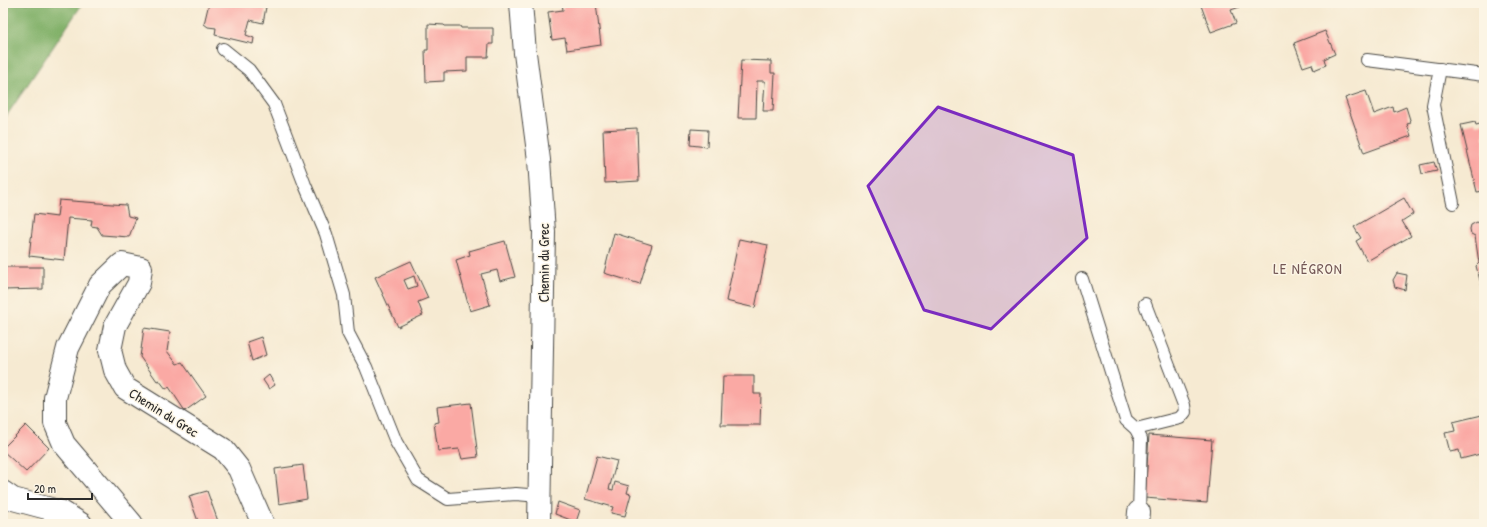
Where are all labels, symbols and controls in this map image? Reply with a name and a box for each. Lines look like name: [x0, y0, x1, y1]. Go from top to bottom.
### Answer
street label: Chemin du Grec: [534, 223, 553, 302]
district label: LE NÉGRON: [1273, 258, 1343, 279]
street label: Chemin du Grec: [126, 383, 203, 441]
scale bar: [28, 475, 92, 501]
text: 20 m: [34, 480, 56, 497]

